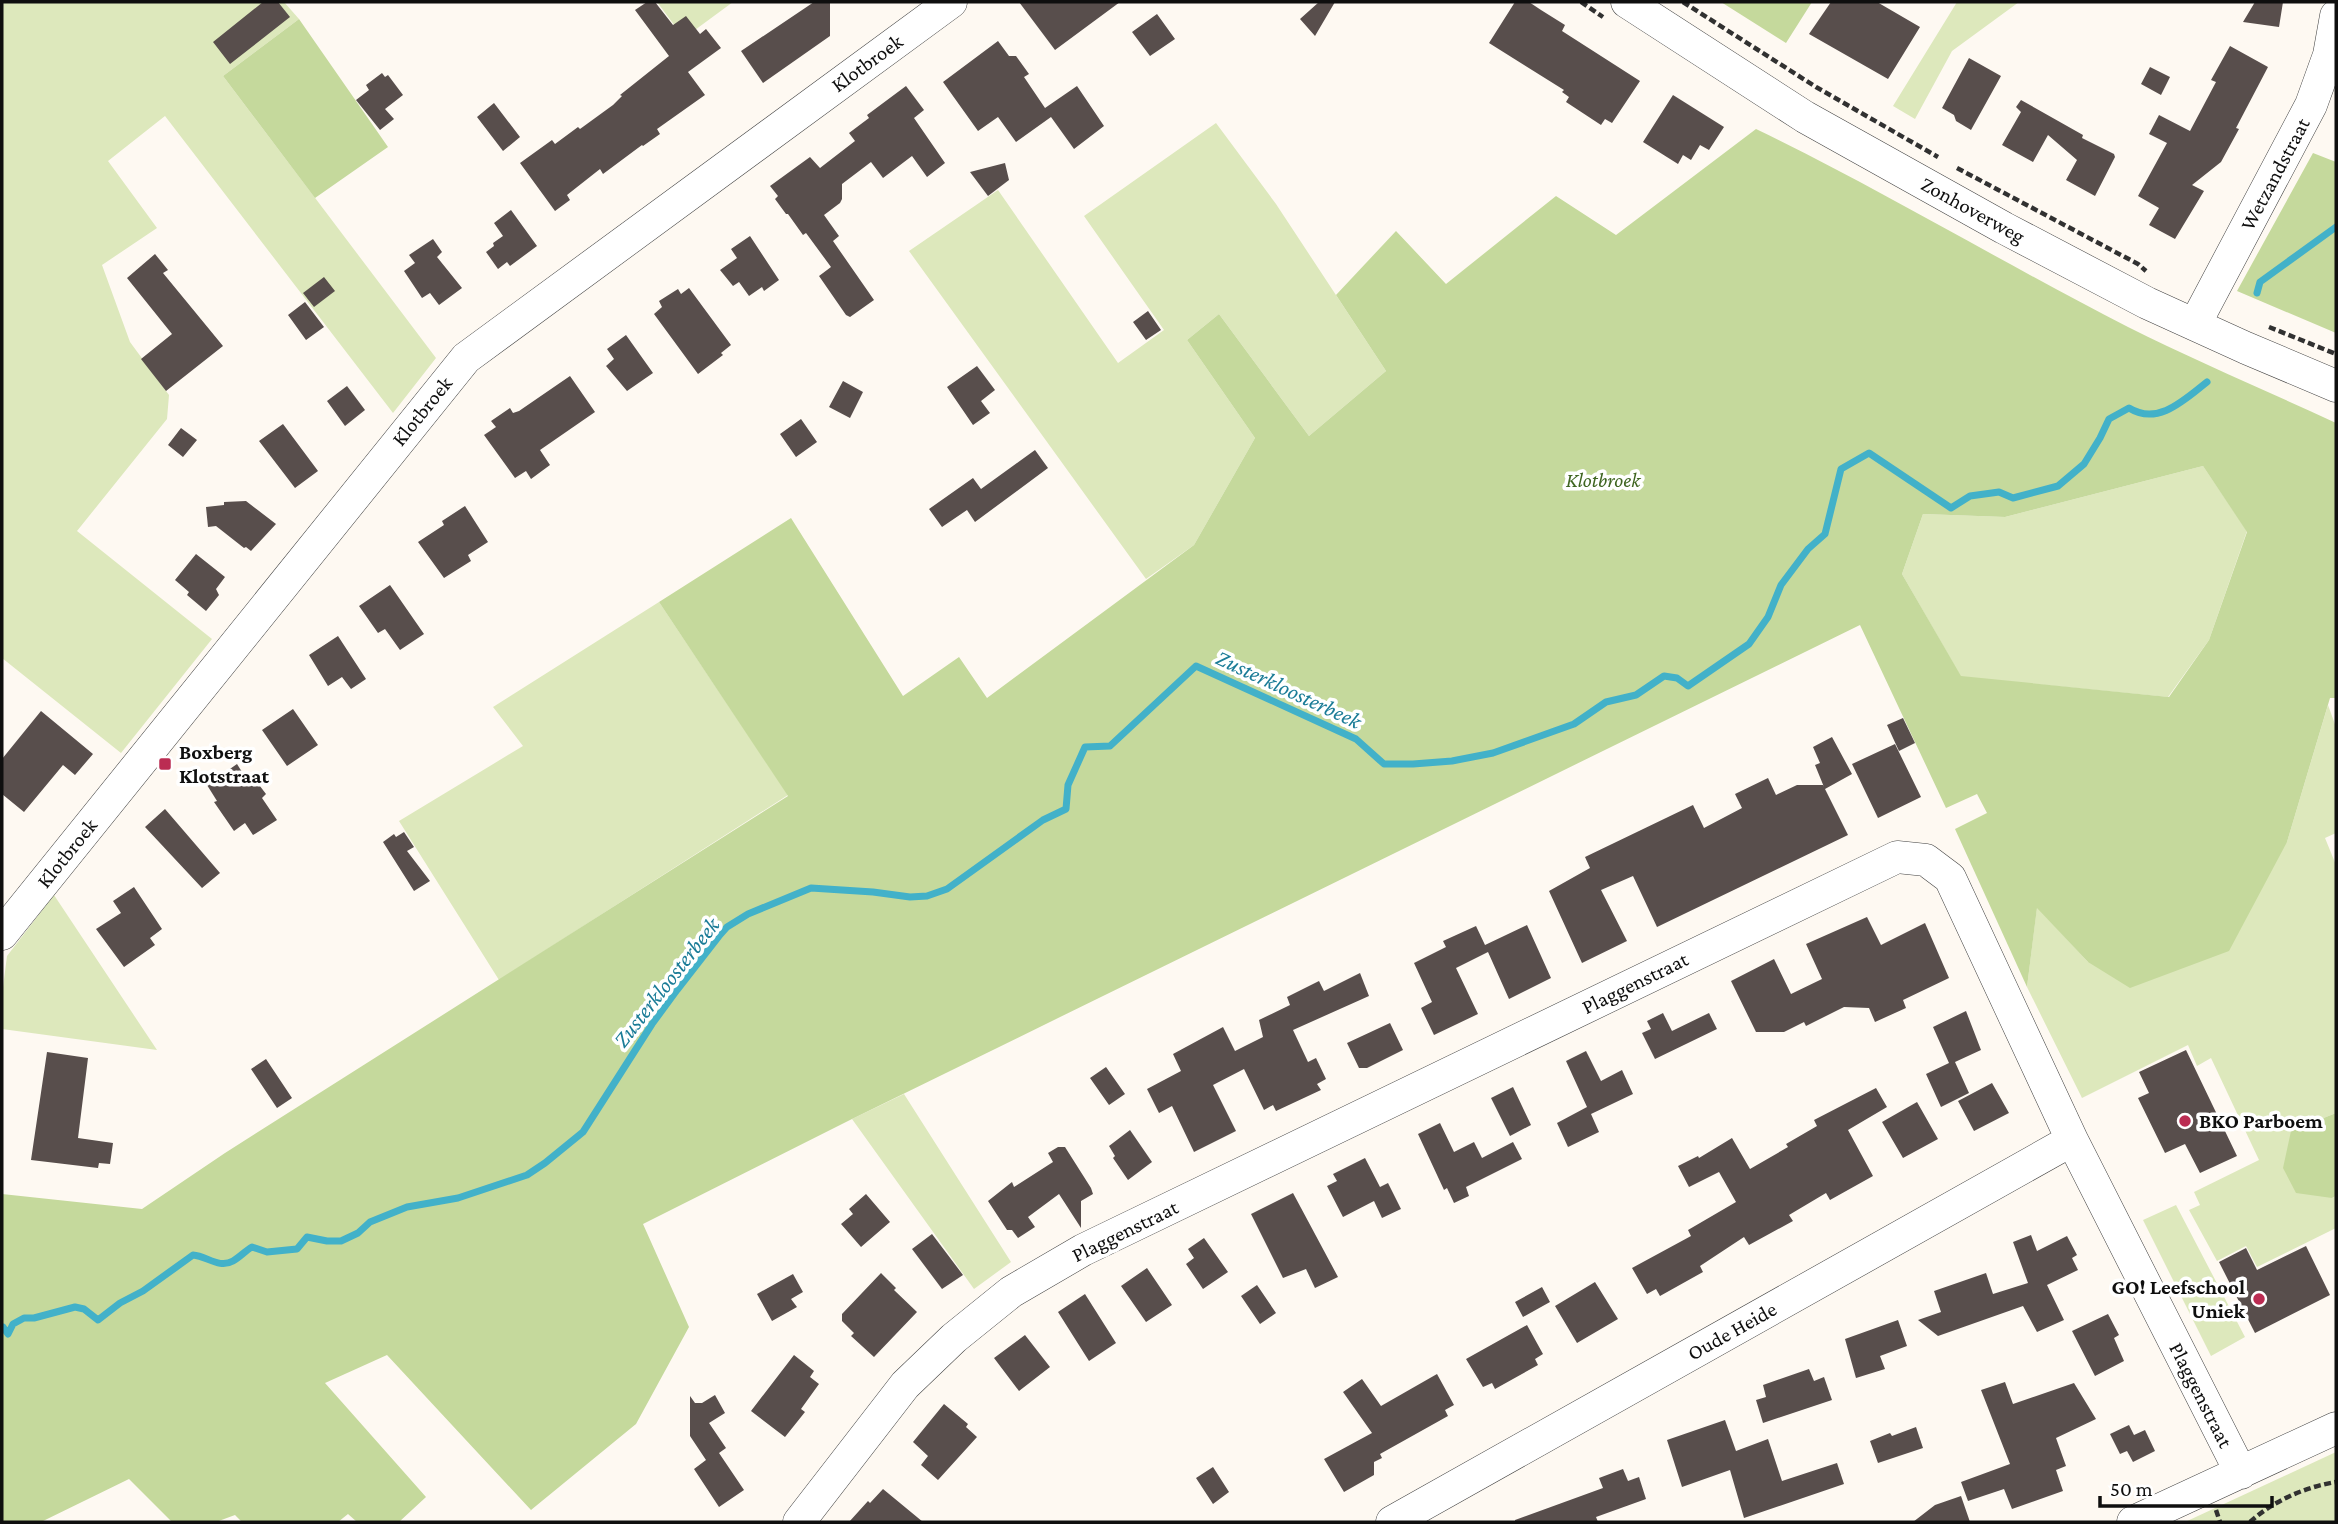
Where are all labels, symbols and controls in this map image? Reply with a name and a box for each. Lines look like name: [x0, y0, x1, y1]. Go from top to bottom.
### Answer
street label: Klotbroek: [827, 29, 907, 97]
street label: Wetzandstraat: [2235, 113, 2315, 234]
street label: Zonhoverweg: [1917, 172, 2029, 248]
street label: Klotbroek: [387, 371, 457, 451]
park label: Klotbroek: [1566, 468, 1641, 492]
water label: Zusterkloosterbeek: [1212, 644, 1367, 734]
place label: Boxberg Klotstraat: [179, 740, 269, 788]
marker: Boxberg Klotstraat: [157, 756, 173, 772]
street label: Klotbroek: [32, 813, 102, 893]
water label: Zusterkloosterbeek: [607, 911, 725, 1052]
street label: Plaggenstraat: [1578, 947, 1693, 1019]
place label: BKO Parboem: [2199, 1109, 2323, 1133]
marker: BKO Parboem: [2177, 1113, 2193, 1129]
street label: Plaggenstraat: [1068, 1195, 1183, 1267]
place label: GO! Leefschool Uniek: [2112, 1275, 2246, 1323]
marker: GO! Leefschool Uniek: [2251, 1291, 2267, 1307]
street label: Oude Heide: [1683, 1297, 1781, 1365]
street label: Plaggenstraat: [2164, 1338, 2238, 1453]
scale bar: [2100, 1464, 2272, 1508]
text: 50 m: [2110, 1477, 2153, 1501]

